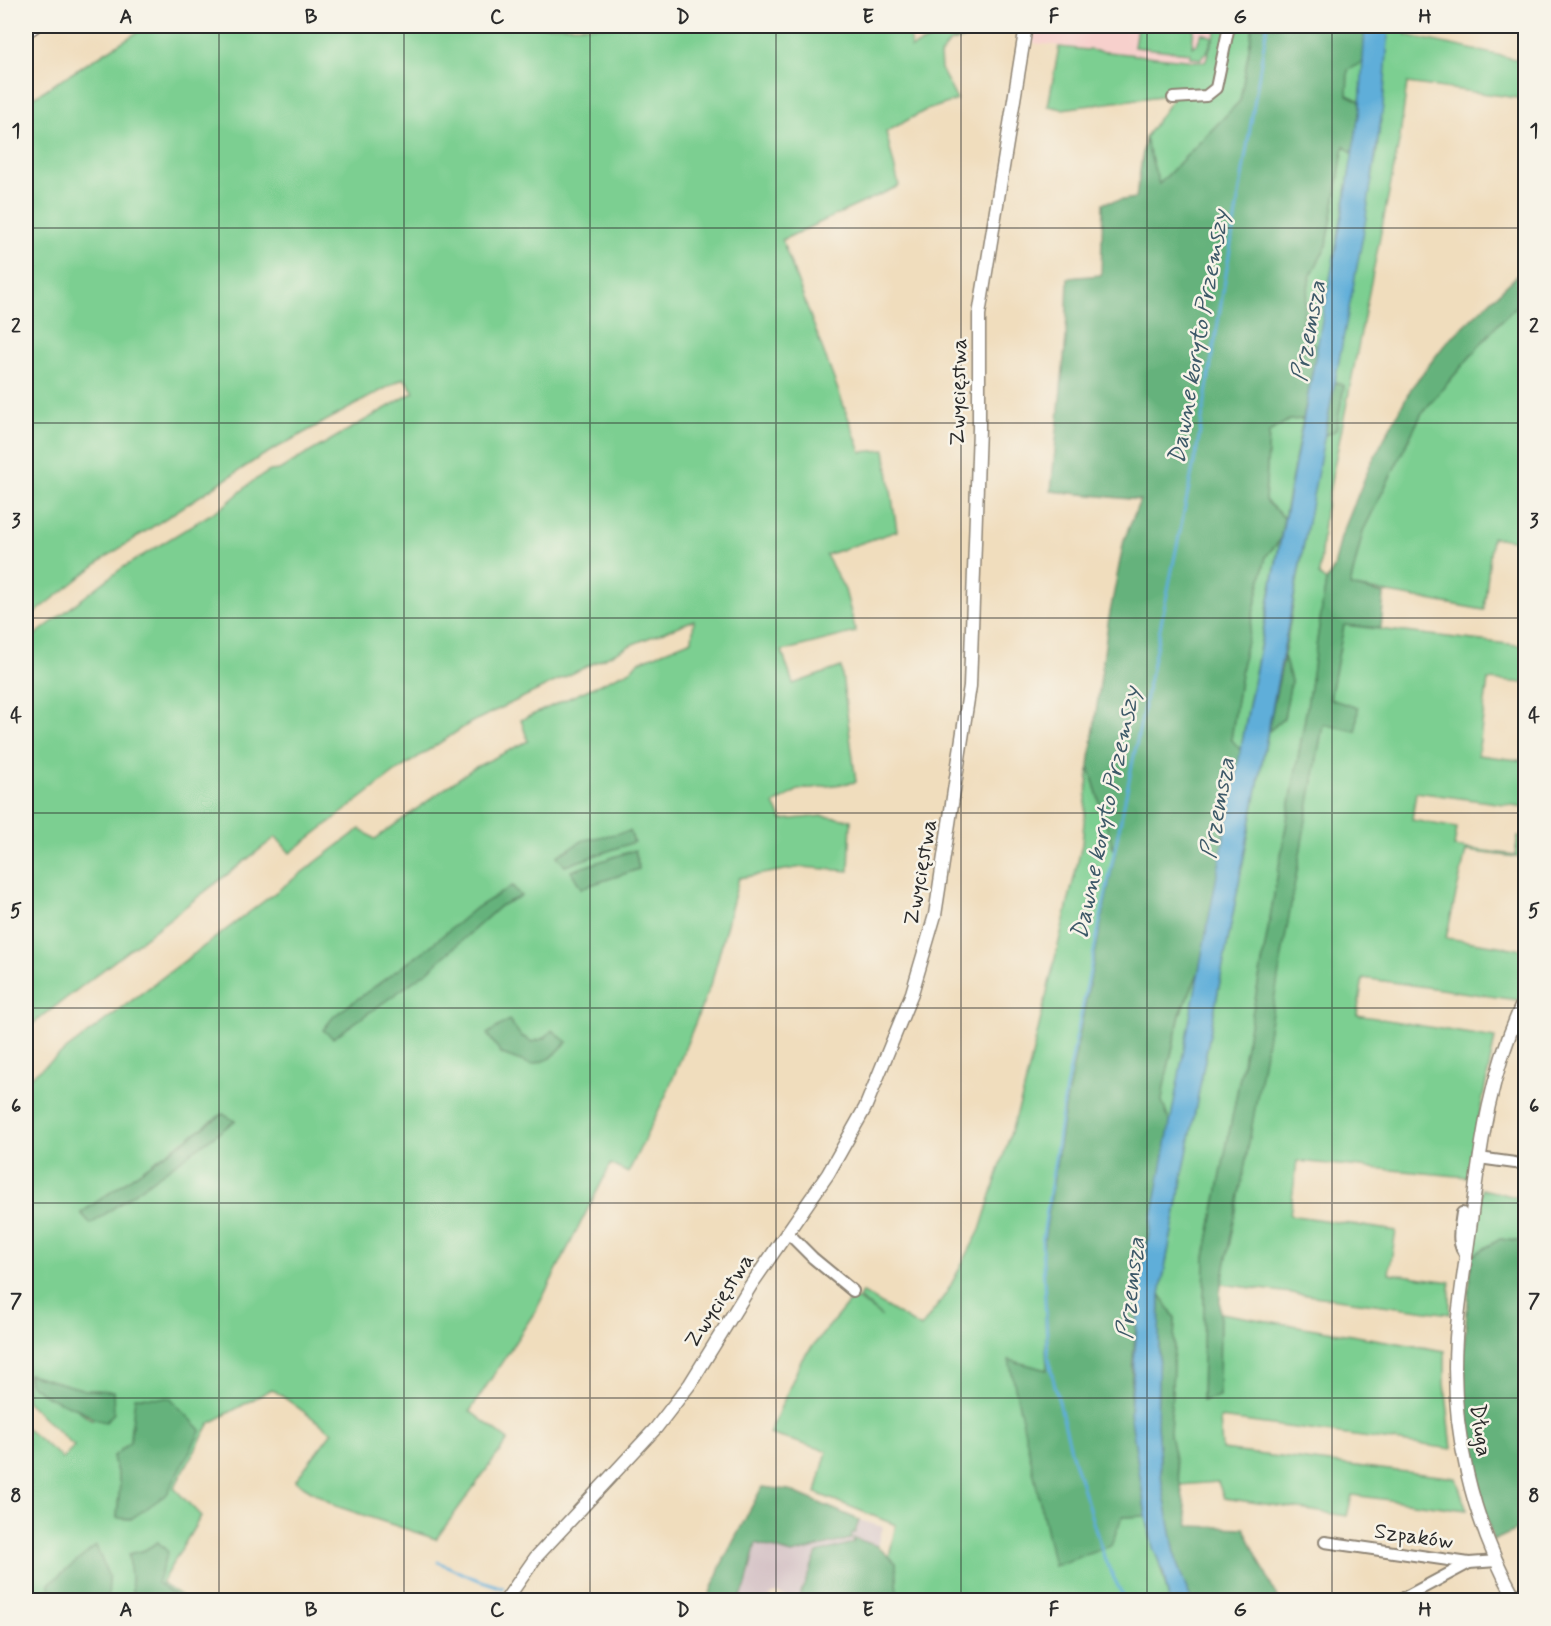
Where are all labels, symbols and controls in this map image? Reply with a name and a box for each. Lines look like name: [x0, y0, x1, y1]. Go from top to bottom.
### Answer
text: A: [119, 4, 133, 31]
text: B: [305, 4, 318, 31]
text: C: [490, 4, 505, 31]
text: D: [676, 4, 690, 31]
text: E: [862, 4, 874, 31]
text: F: [1049, 4, 1060, 31]
text: G: [1233, 4, 1247, 31]
text: H: [1418, 4, 1432, 31]
text: 1: [12, 118, 20, 145]
text: 1: [1530, 118, 1538, 145]
water label: Dawne koryto Przemszy: [1162, 206, 1237, 467]
water label: Przemsza: [1285, 278, 1334, 384]
text: 2: [11, 313, 21, 340]
text: 2: [1529, 313, 1539, 340]
street label: Zwycięstwa: [944, 338, 974, 446]
text: 3: [11, 508, 21, 535]
text: 3: [1529, 508, 1539, 535]
water label: Dawne koryto Przemszy: [1065, 682, 1149, 943]
text: 4: [10, 703, 22, 730]
text: 4: [1528, 703, 1540, 730]
water label: Przemsza: [1194, 755, 1243, 861]
street label: Zwycięstwa: [898, 817, 944, 928]
text: 5: [10, 898, 22, 925]
text: 5: [1528, 898, 1540, 925]
text: 6: [11, 1093, 21, 1120]
text: 6: [1529, 1093, 1539, 1120]
water label: Przemsza: [1110, 1235, 1153, 1341]
street label: Zwycięstwa: [679, 1248, 761, 1354]
text: 7: [10, 1288, 22, 1315]
text: 7: [1528, 1288, 1540, 1315]
street label: Długa: [1461, 1402, 1498, 1459]
text: 8: [10, 1483, 22, 1510]
text: 8: [1528, 1483, 1540, 1510]
street label: Szpaków: [1372, 1518, 1455, 1556]
text: A: [119, 1597, 133, 1624]
text: B: [305, 1597, 318, 1624]
text: C: [490, 1597, 505, 1624]
text: D: [676, 1597, 690, 1624]
text: E: [862, 1597, 874, 1624]
text: F: [1049, 1597, 1060, 1624]
text: G: [1233, 1597, 1247, 1624]
text: H: [1418, 1597, 1432, 1624]

